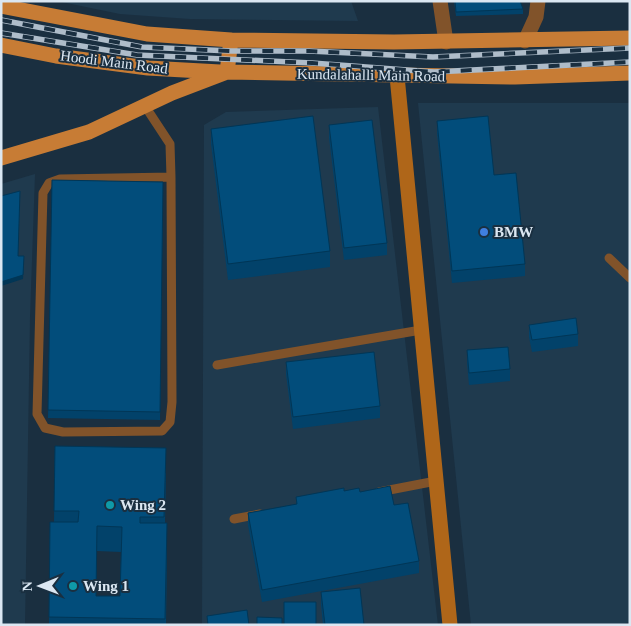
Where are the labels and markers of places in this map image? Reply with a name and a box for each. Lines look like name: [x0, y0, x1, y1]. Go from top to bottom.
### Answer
place label: BMW: [494, 224, 533, 240]
marker: BMW: [478, 226, 490, 238]
place label: Wing 2: [120, 497, 166, 513]
marker: Wing 2: [104, 499, 116, 511]
place label: Wing 1: [83, 578, 129, 594]
marker: Wing 1: [67, 580, 79, 592]

